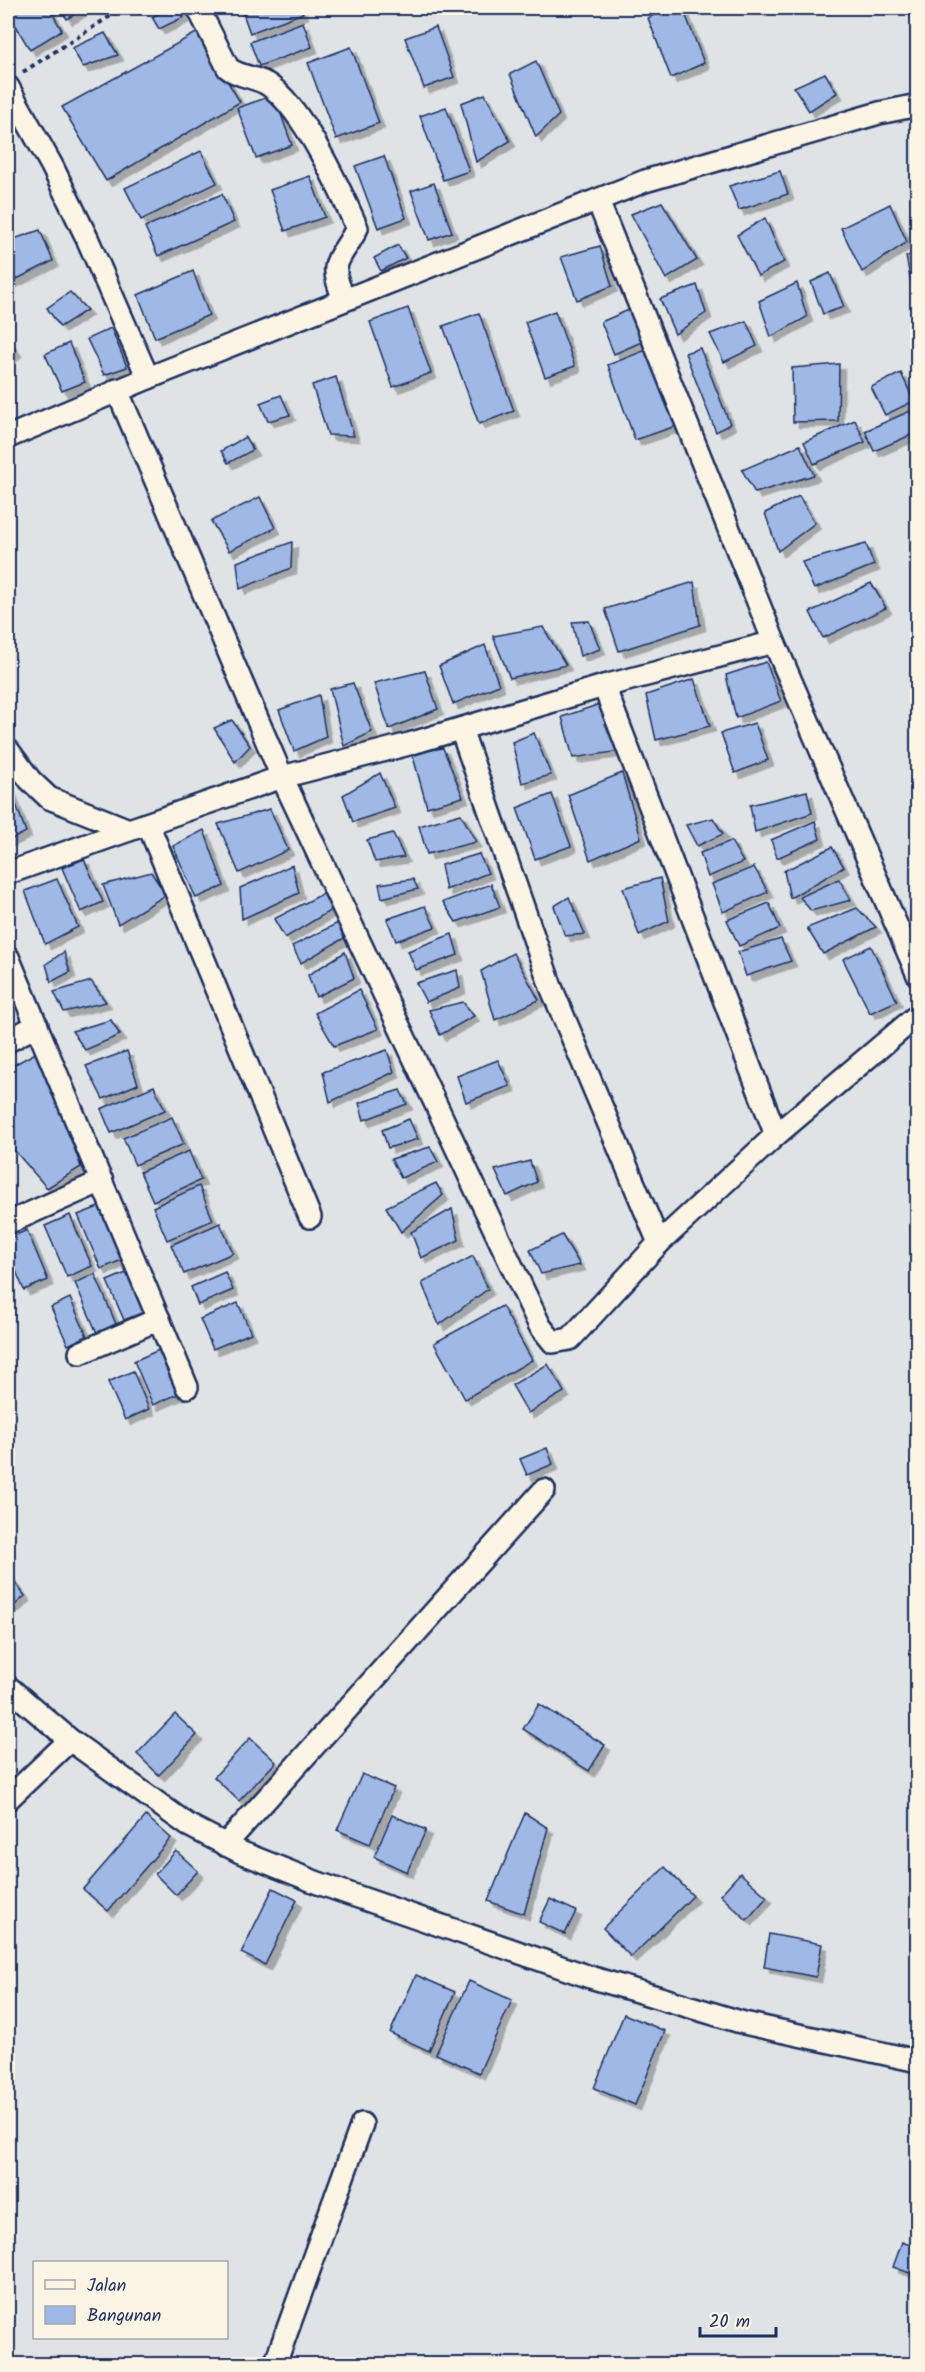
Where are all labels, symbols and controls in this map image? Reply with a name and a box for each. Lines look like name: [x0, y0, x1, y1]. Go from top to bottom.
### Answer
legend: [33, 2261, 228, 2339]
text: Jalan: [87, 2272, 126, 2301]
scale bar: [700, 2300, 776, 2338]
text: Bangunan: [87, 2302, 161, 2331]
text: 20 m: [709, 2308, 750, 2337]

